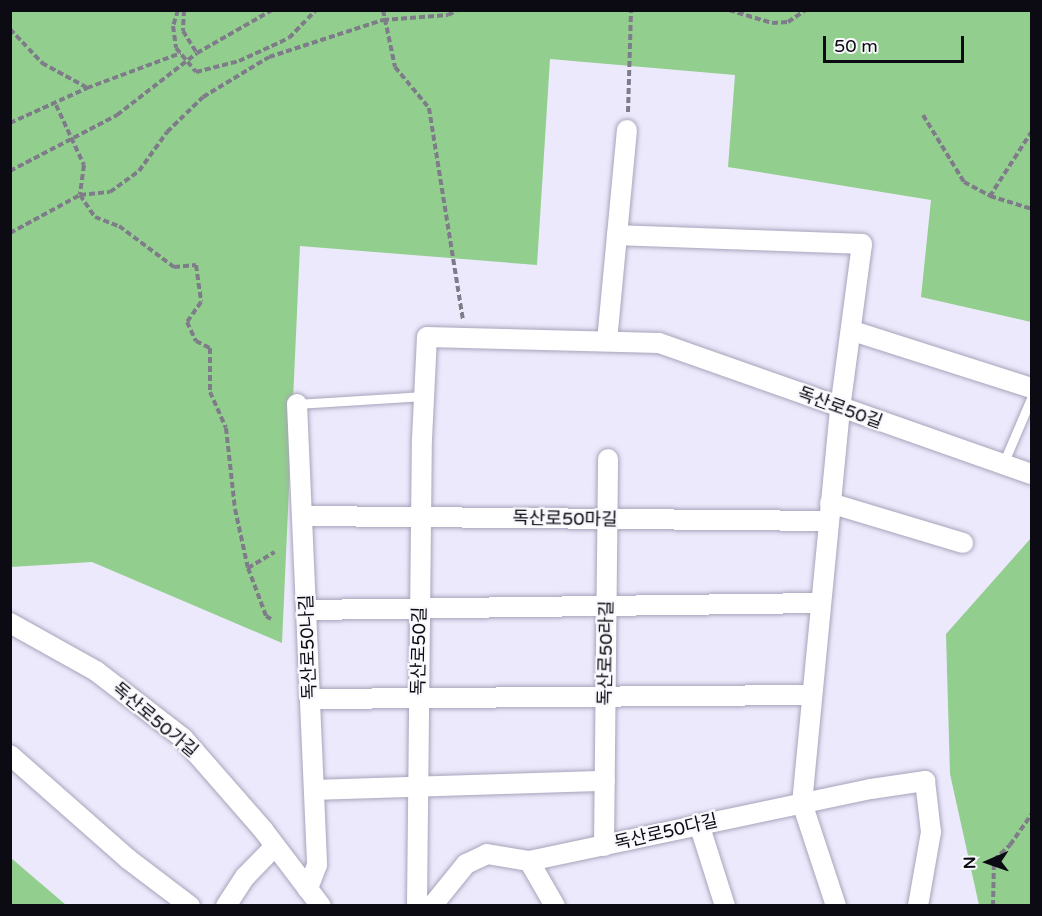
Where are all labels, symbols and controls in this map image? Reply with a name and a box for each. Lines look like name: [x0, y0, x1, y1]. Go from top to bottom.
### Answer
scale bar: [826, 24, 967, 62]
text: 50 m: [834, 35, 878, 57]
street label: 독산로50길: [795, 383, 885, 433]
street label: 독산로50마길: [512, 507, 618, 531]
street label: 독산로50나길: [295, 594, 321, 700]
street label: 독산로50라길: [594, 600, 618, 706]
street label: 독산로50길: [407, 606, 431, 696]
street label: 독산로50가길: [108, 678, 202, 762]
street label: 독산로50다길: [612, 810, 720, 854]
north arrow: [958, 832, 1018, 892]
text: N: [960, 856, 980, 869]

